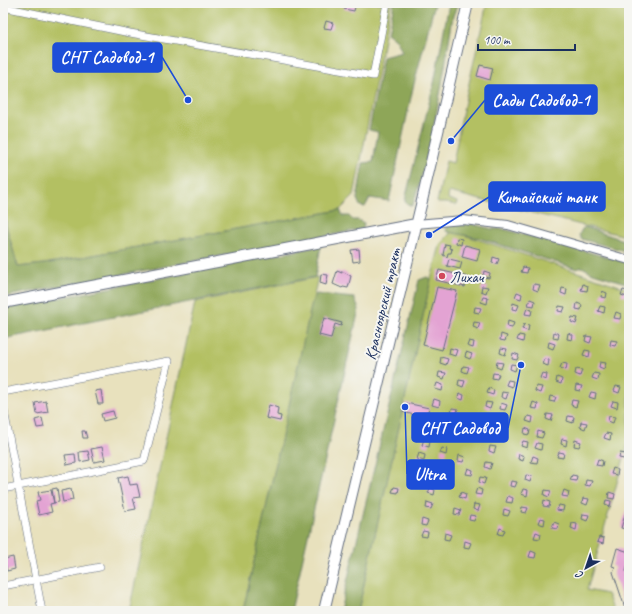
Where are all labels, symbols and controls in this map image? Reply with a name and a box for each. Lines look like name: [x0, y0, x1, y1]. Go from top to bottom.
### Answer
scale bar: [478, 26, 575, 52]
text: 100 m: [484, 32, 511, 48]
callout: СНТ Садовод-1: [53, 43, 162, 72]
text: СНТ Садовод-1: [61, 47, 156, 68]
callout: Сады Садовод-1: [485, 85, 597, 114]
text: Сады Садовод-1: [492, 90, 592, 111]
callout: Китайский танк: [489, 182, 605, 211]
text: Китайский танк: [497, 187, 598, 208]
street label: Красноярский тракт: [360, 245, 406, 362]
place label: Лихач: [450, 267, 485, 287]
marker: Лихач: [437, 271, 447, 281]
callout: СНТ Садовод: [412, 413, 508, 442]
text: СНТ Садовод: [420, 418, 501, 439]
callout: Ultra: [407, 460, 454, 489]
text: Ultra: [414, 464, 447, 485]
north arrow: [566, 548, 606, 588]
text: С: [572, 568, 586, 583]

